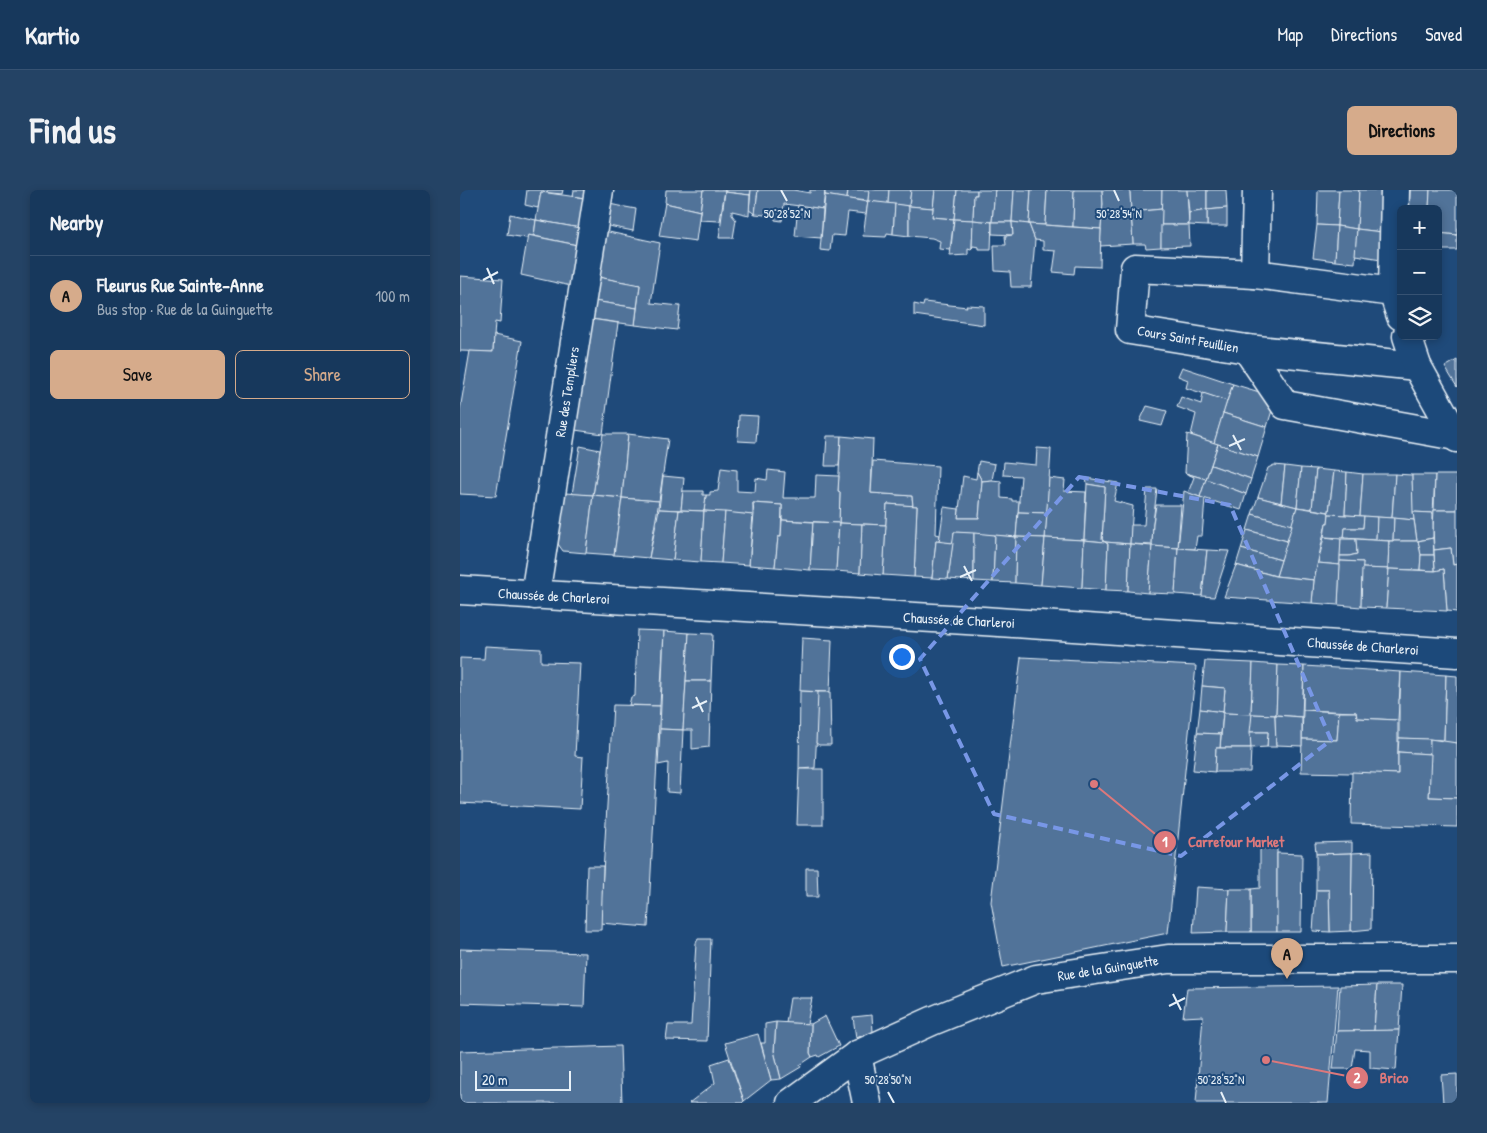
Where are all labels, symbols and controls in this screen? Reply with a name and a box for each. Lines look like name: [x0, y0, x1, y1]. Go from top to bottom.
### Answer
text: Kartio: [25, 19, 80, 51]
text: Map: [1278, 22, 1303, 47]
text: Directions: [1331, 22, 1397, 47]
text: Saved: [1425, 22, 1462, 47]
button: Directions: [1347, 106, 1457, 155]
text: Find us: [30, 107, 116, 154]
text: 50°28'52"N: [764, 205, 810, 222]
text: 50°28'54"N: [1096, 205, 1142, 222]
map controls: [1397, 205, 1442, 340]
button: +: [1397, 205, 1442, 250]
text: Nearby: [50, 208, 103, 237]
button: −: [1397, 250, 1442, 295]
text: Fleurus Rue Sainte-Anne: [97, 272, 264, 298]
text: A: [62, 285, 70, 307]
text: 100 m: [375, 285, 410, 307]
button: layers: [1397, 295, 1442, 340]
text: Bus stop · Rue de la Guinguette: [97, 298, 273, 320]
street label: Cours Saint Feuillien: [1136, 320, 1240, 357]
street label: Rue des Templiers: [550, 345, 584, 439]
button: Save: [50, 350, 225, 399]
button: Share: [235, 350, 410, 399]
street label: Chaussée de Charleroi: [498, 583, 610, 608]
street label: Chaussée de Charleroi: [903, 607, 1015, 632]
street label: Chaussée de Charleroi: [1307, 632, 1420, 659]
your location: [889, 644, 915, 670]
callout: Carrefour Market: [1153, 827, 1294, 857]
text: 1: [1162, 831, 1168, 852]
text: Carrefour Market: [1188, 831, 1285, 852]
pin: A: [1271, 938, 1303, 979]
street label: Rue de la Guinguette: [1056, 950, 1160, 986]
callout: Brico: [1344, 1063, 1418, 1093]
text: 2: [1353, 1067, 1361, 1088]
text: Brico: [1380, 1067, 1408, 1088]
scale bar: [475, 1068, 571, 1091]
text: 20 m: [482, 1070, 508, 1089]
text: 50°28'50"N: [865, 1071, 911, 1088]
text: 50°28'52"N: [1198, 1071, 1244, 1088]

